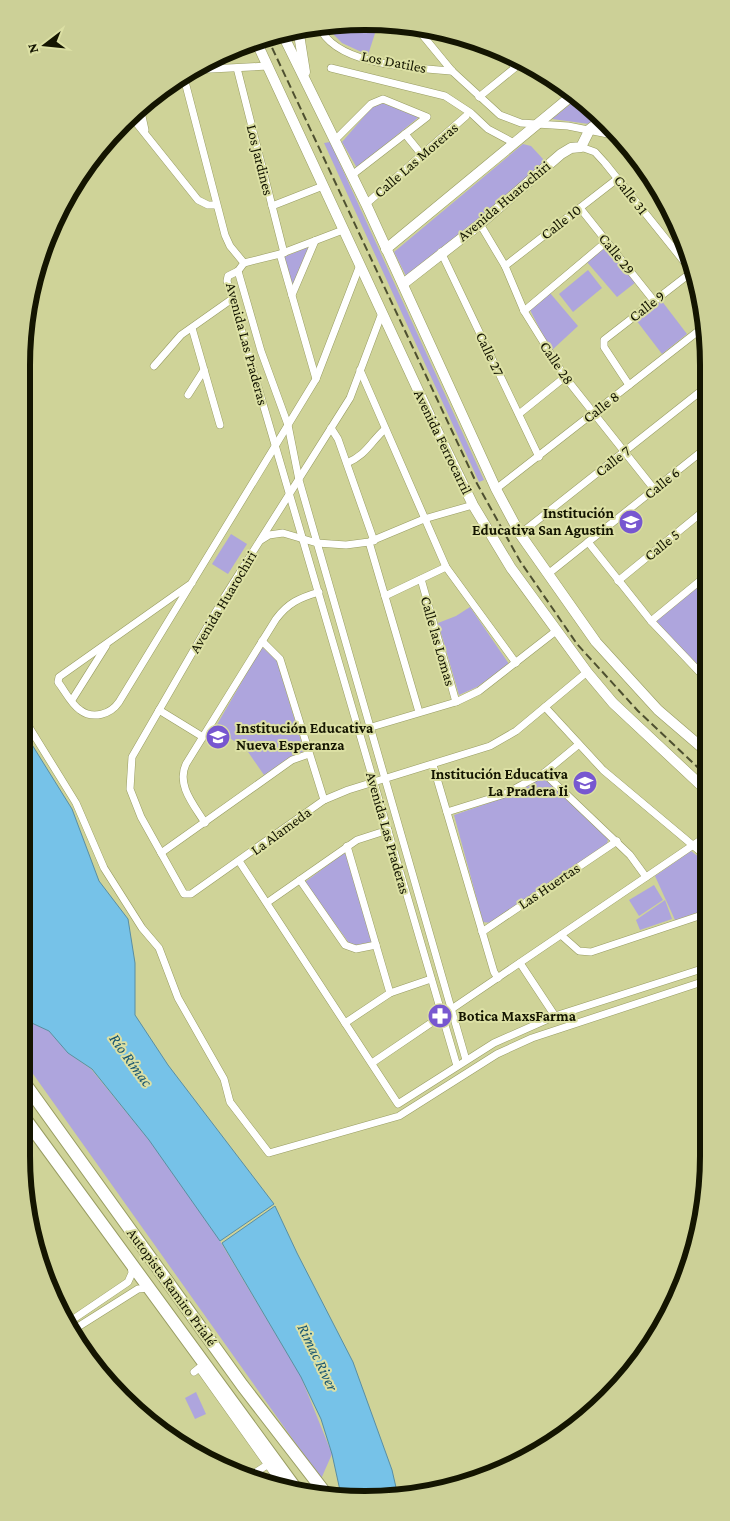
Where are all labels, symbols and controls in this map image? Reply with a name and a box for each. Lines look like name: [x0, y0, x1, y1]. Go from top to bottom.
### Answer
north arrow: [20, 20, 70, 70]
text: N: [23, 41, 42, 55]
street label: Los Datiles: [360, 48, 428, 76]
street label: Calle Las Moreras: [371, 119, 461, 201]
street label: Los Jardines: [243, 123, 277, 197]
street label: Avenida Huarochiri: [455, 158, 554, 244]
street label: Calle 31: [611, 172, 651, 218]
street label: Calle 10: [538, 201, 584, 243]
street label: Calle 29: [596, 230, 638, 278]
street label: Avenida Las Praderas: [223, 281, 271, 407]
street label: Calle 9: [626, 287, 668, 325]
street label: Calle 27: [473, 329, 507, 379]
street label: Calle 28: [537, 339, 577, 387]
street label: Avenida Ferrocarril: [411, 387, 475, 497]
street label: Calle 8: [580, 388, 622, 426]
street label: Calle 7: [592, 442, 634, 480]
street label: Calle 6: [641, 464, 683, 502]
place label: Institución Educativa San Agustin: [472, 505, 614, 538]
school or university icon: Institución Educativa San Agustin: [618, 509, 644, 535]
street label: Calle 5: [641, 526, 683, 564]
street label: Avenida Huarochiri: [186, 548, 260, 656]
street label: Calle las Lomas: [418, 594, 458, 688]
place label: Institución Educativa Nueva Esperanza: [236, 720, 374, 753]
school or university icon: Institución Educativa Nueva Esperanza: [205, 724, 231, 750]
place label: Institución Educativa La Pradera Ii: [431, 766, 569, 799]
street label: Avenida Las Praderas: [363, 770, 413, 896]
school or university icon: Institución Educativa La Pradera Ii: [572, 770, 598, 796]
street label: La Alameda: [248, 804, 314, 858]
street label: Las Huertas: [515, 860, 583, 912]
pharmacy icon: Botica MaxsFarma: [427, 1003, 453, 1029]
place label: Botica MaxsFarma: [458, 1008, 577, 1024]
water label: Río Rímac: [106, 1030, 156, 1090]
street label: Autopista Ramiro Prialé: [123, 1225, 220, 1350]
water label: Rimac River: [295, 1321, 342, 1394]

